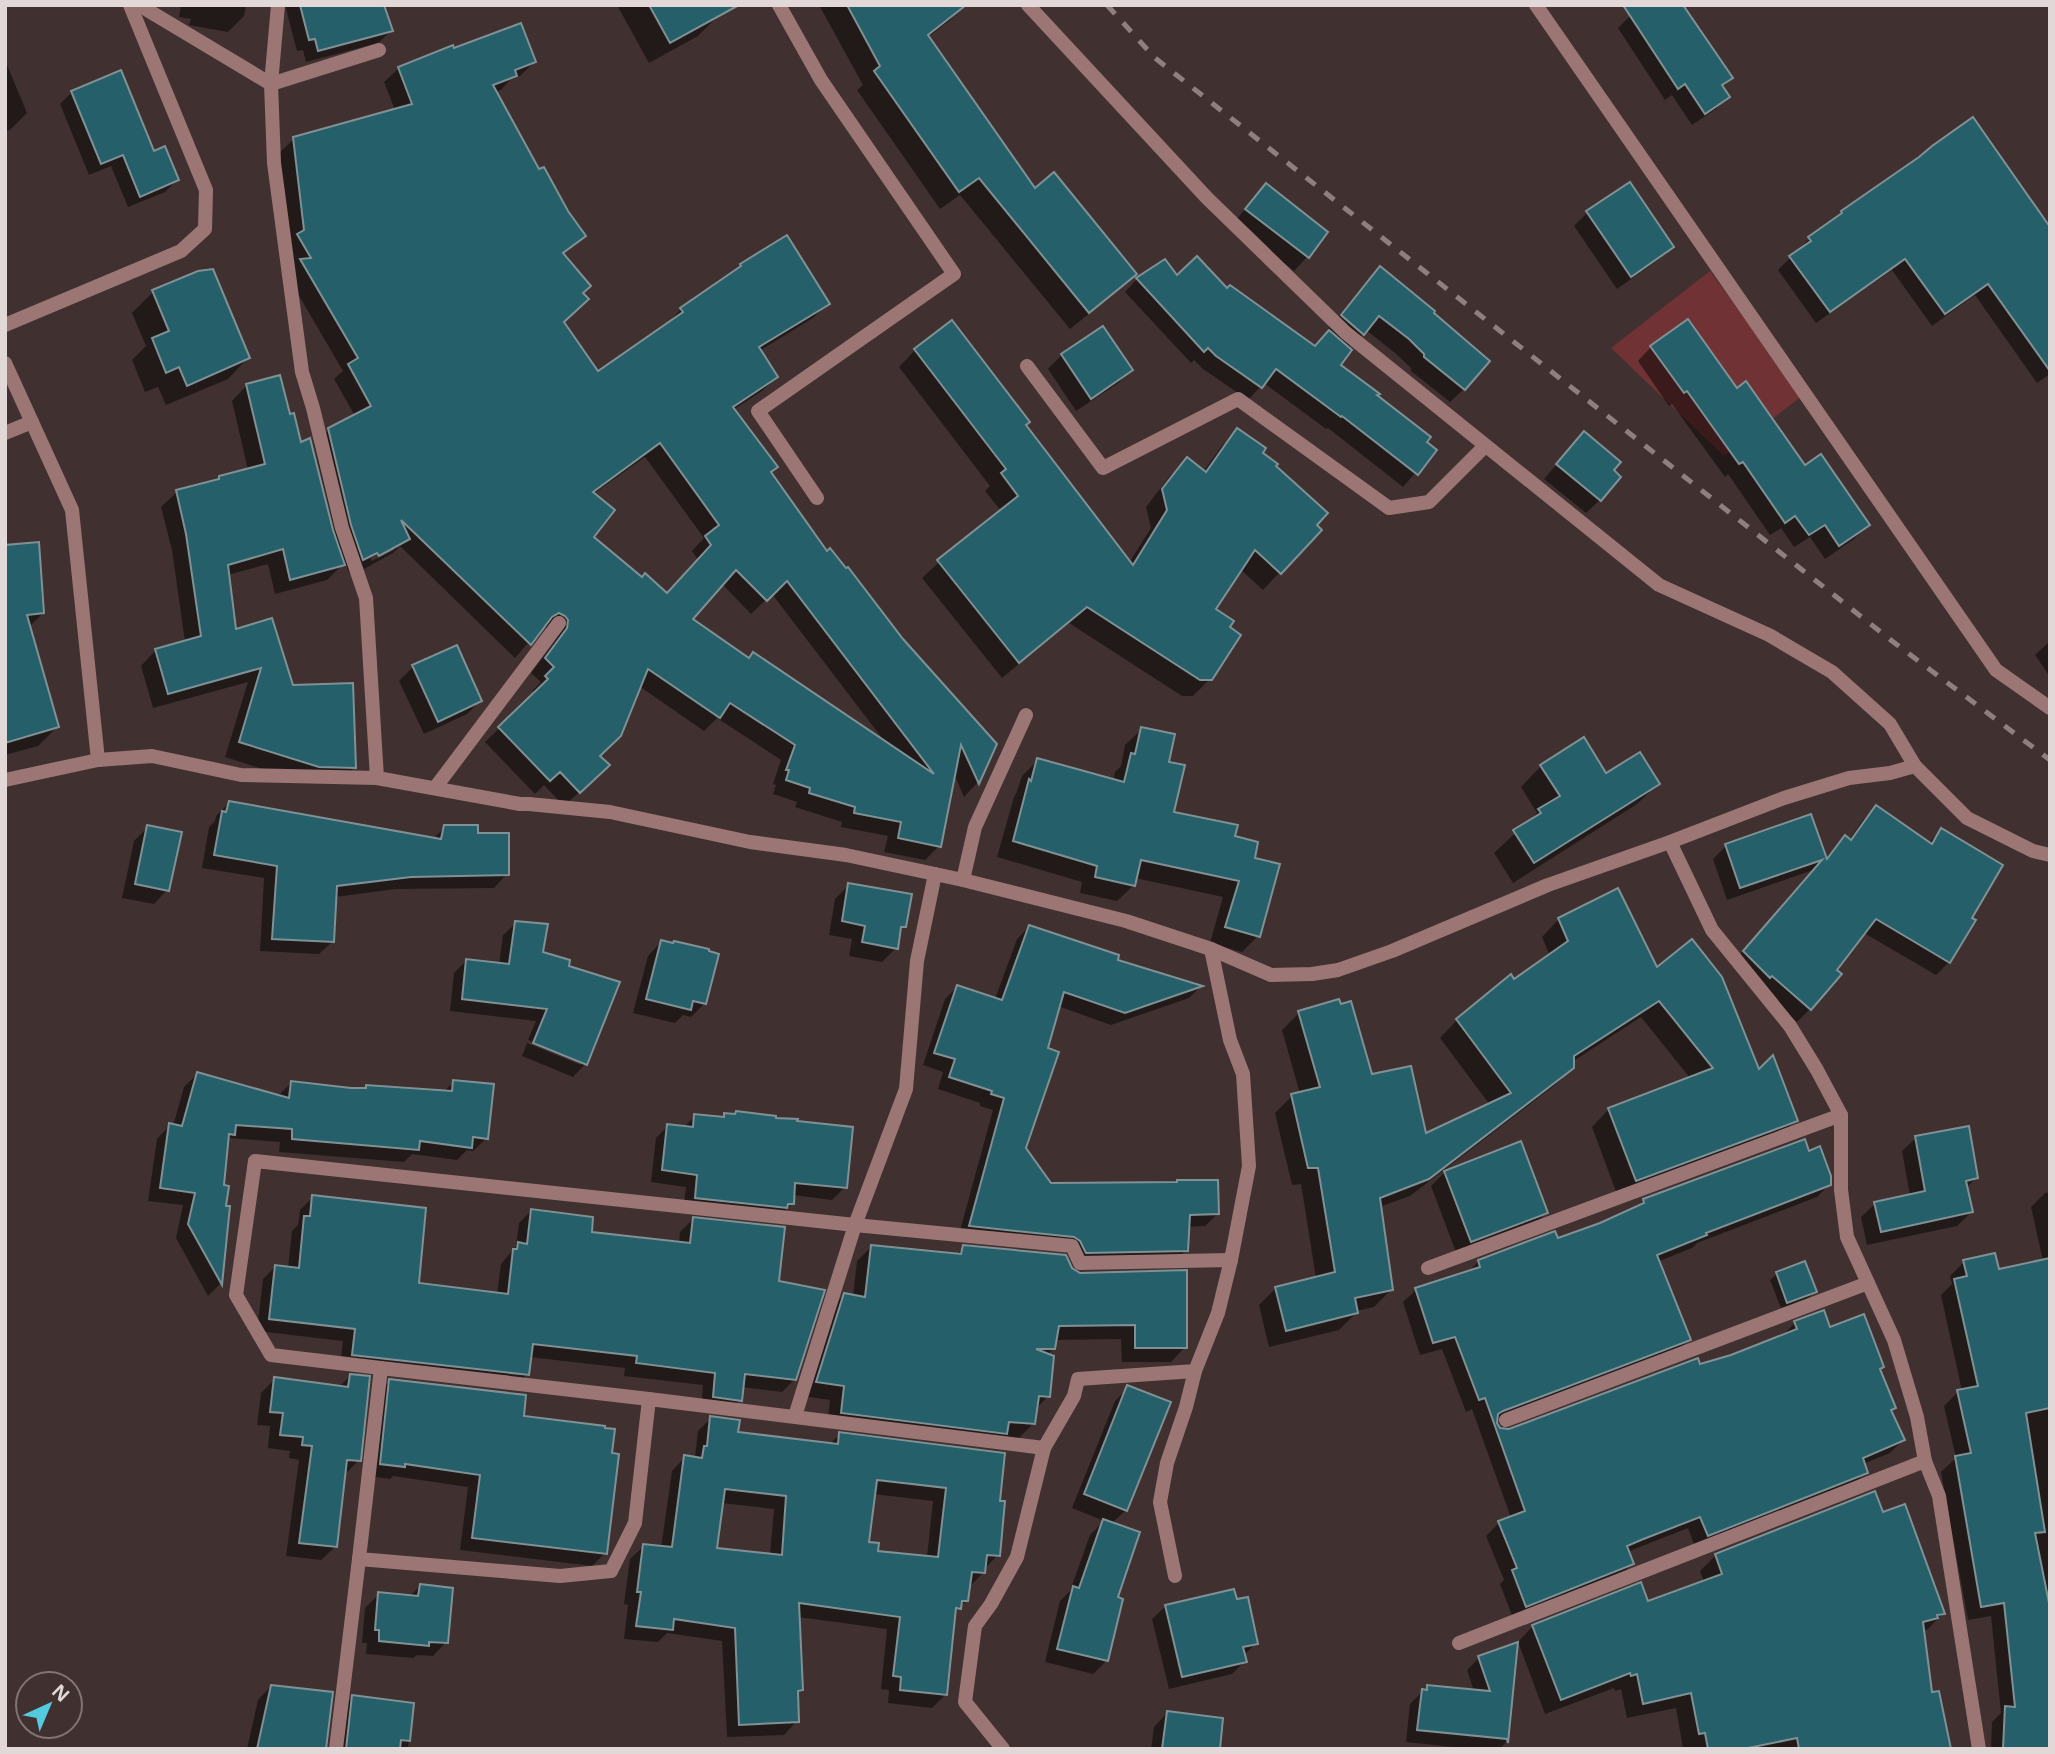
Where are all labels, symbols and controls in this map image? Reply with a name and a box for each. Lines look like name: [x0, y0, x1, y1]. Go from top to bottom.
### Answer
north arrow: [14, 1670, 84, 1740]
text: N: [46, 1678, 75, 1707]

